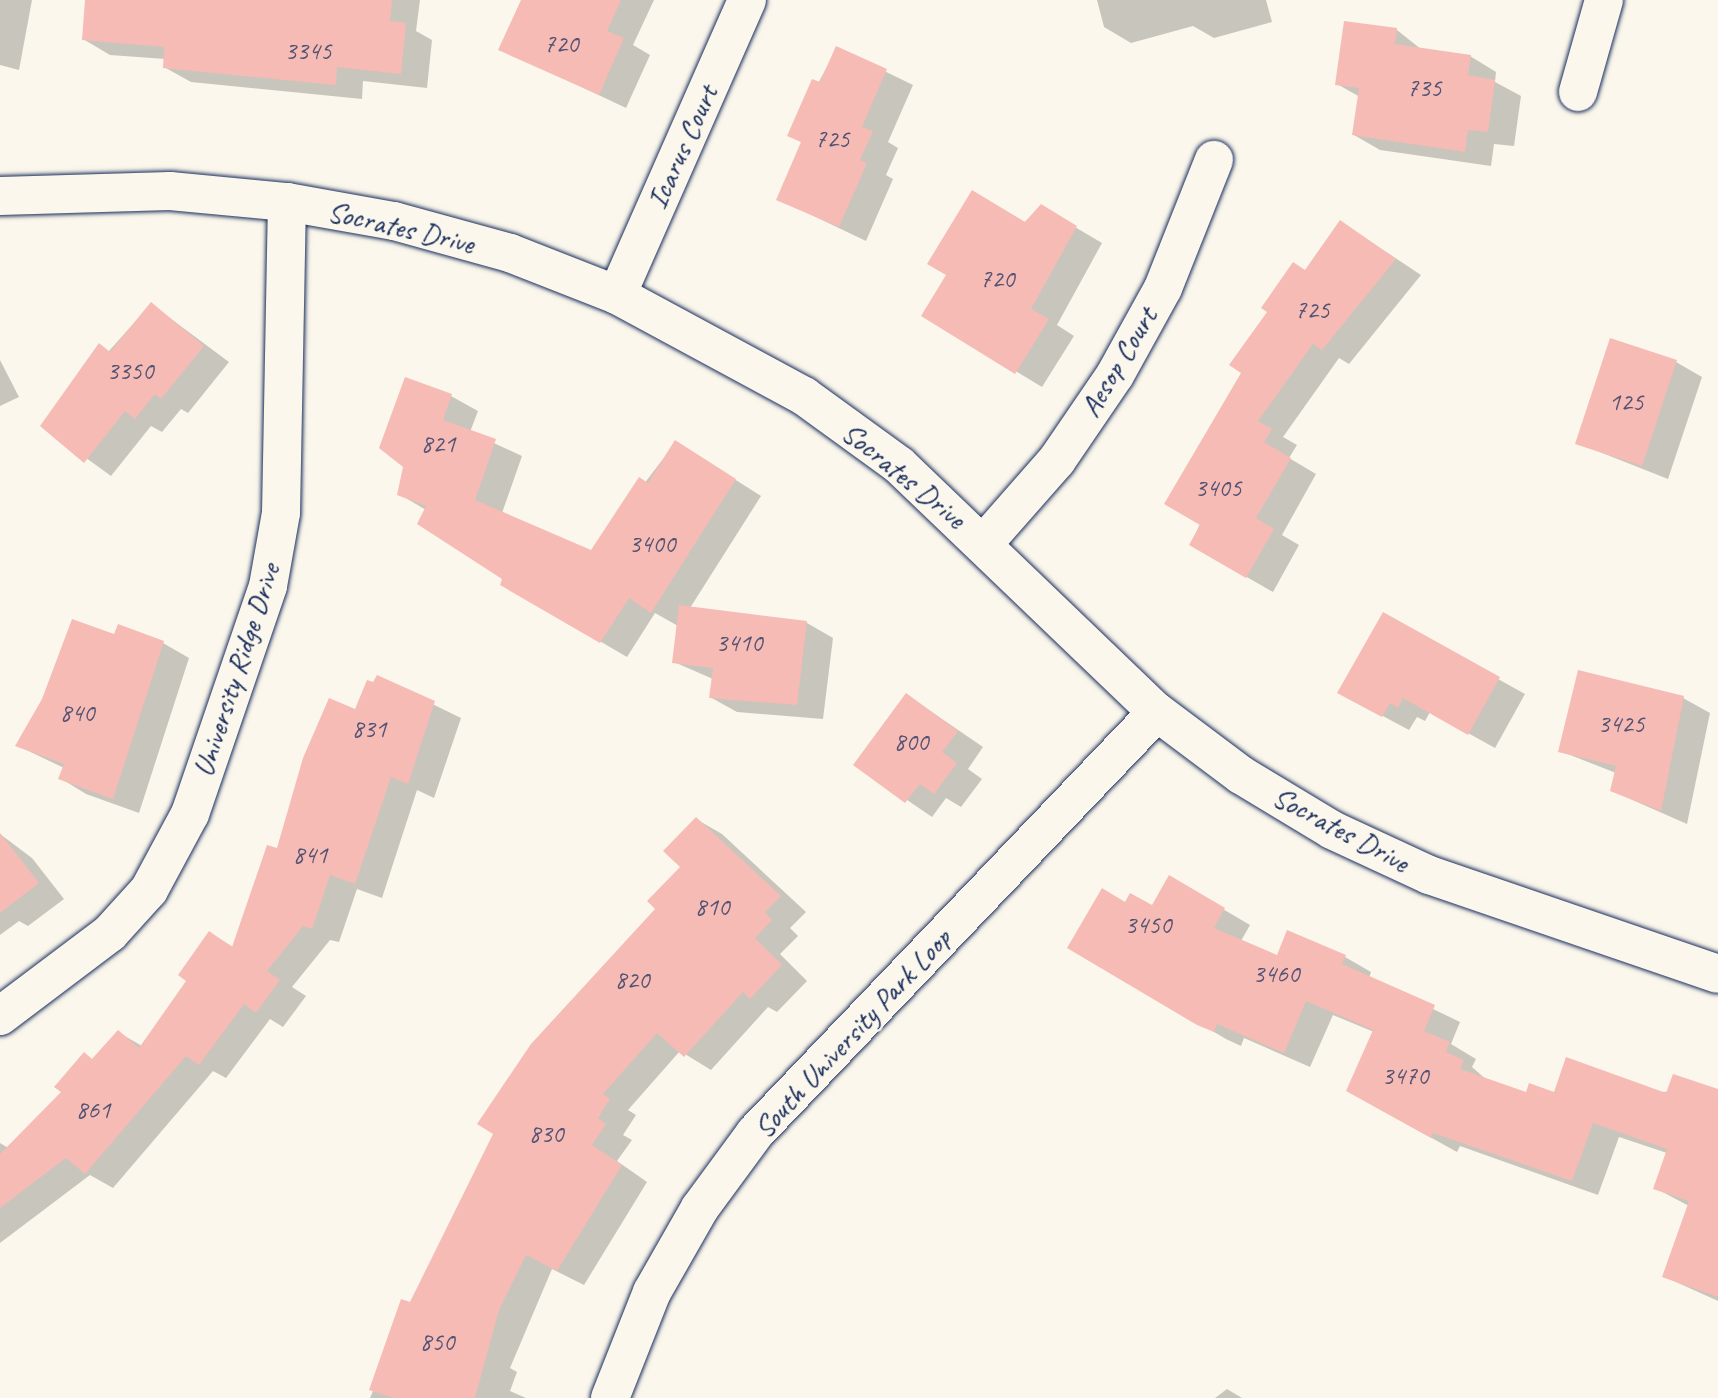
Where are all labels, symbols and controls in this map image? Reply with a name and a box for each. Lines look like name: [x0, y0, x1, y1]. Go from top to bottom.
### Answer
house number: 720: [543, 28, 579, 60]
house number: 3345: [285, 35, 331, 67]
house number: 735: [1406, 72, 1442, 104]
street label: Icarus Court: [639, 80, 725, 214]
house number: 725: [814, 123, 850, 155]
street label: Socrates Drive: [324, 193, 478, 261]
house number: 720: [979, 263, 1015, 295]
house number: 725: [1294, 294, 1330, 326]
street label: Aesop Court: [1071, 301, 1165, 423]
house number: 3350: [107, 355, 153, 387]
house number: 125: [1608, 386, 1644, 418]
street label: Socrates Drive: [835, 414, 973, 536]
house number: 821: [420, 428, 456, 460]
house number: 3405: [1195, 472, 1241, 504]
house number: 3400: [629, 528, 675, 560]
street label: University Ridge Drive: [185, 559, 287, 781]
house number: 3410: [716, 627, 762, 659]
house number: 840: [59, 697, 95, 729]
house number: 3425: [1598, 708, 1644, 740]
house number: 831: [351, 713, 387, 745]
house number: 800: [893, 726, 929, 758]
street label: Socrates Drive: [1267, 778, 1415, 880]
house number: 841: [292, 839, 328, 871]
house number: 810: [694, 891, 730, 923]
house number: 3450: [1125, 909, 1171, 941]
street label: South University Park Loop: [745, 920, 959, 1146]
house number: 3460: [1253, 958, 1299, 990]
house number: 820: [614, 964, 650, 996]
house number: 3470: [1382, 1060, 1428, 1092]
house number: 861: [75, 1094, 111, 1126]
house number: 830: [528, 1118, 564, 1150]
house number: 850: [419, 1326, 455, 1358]

